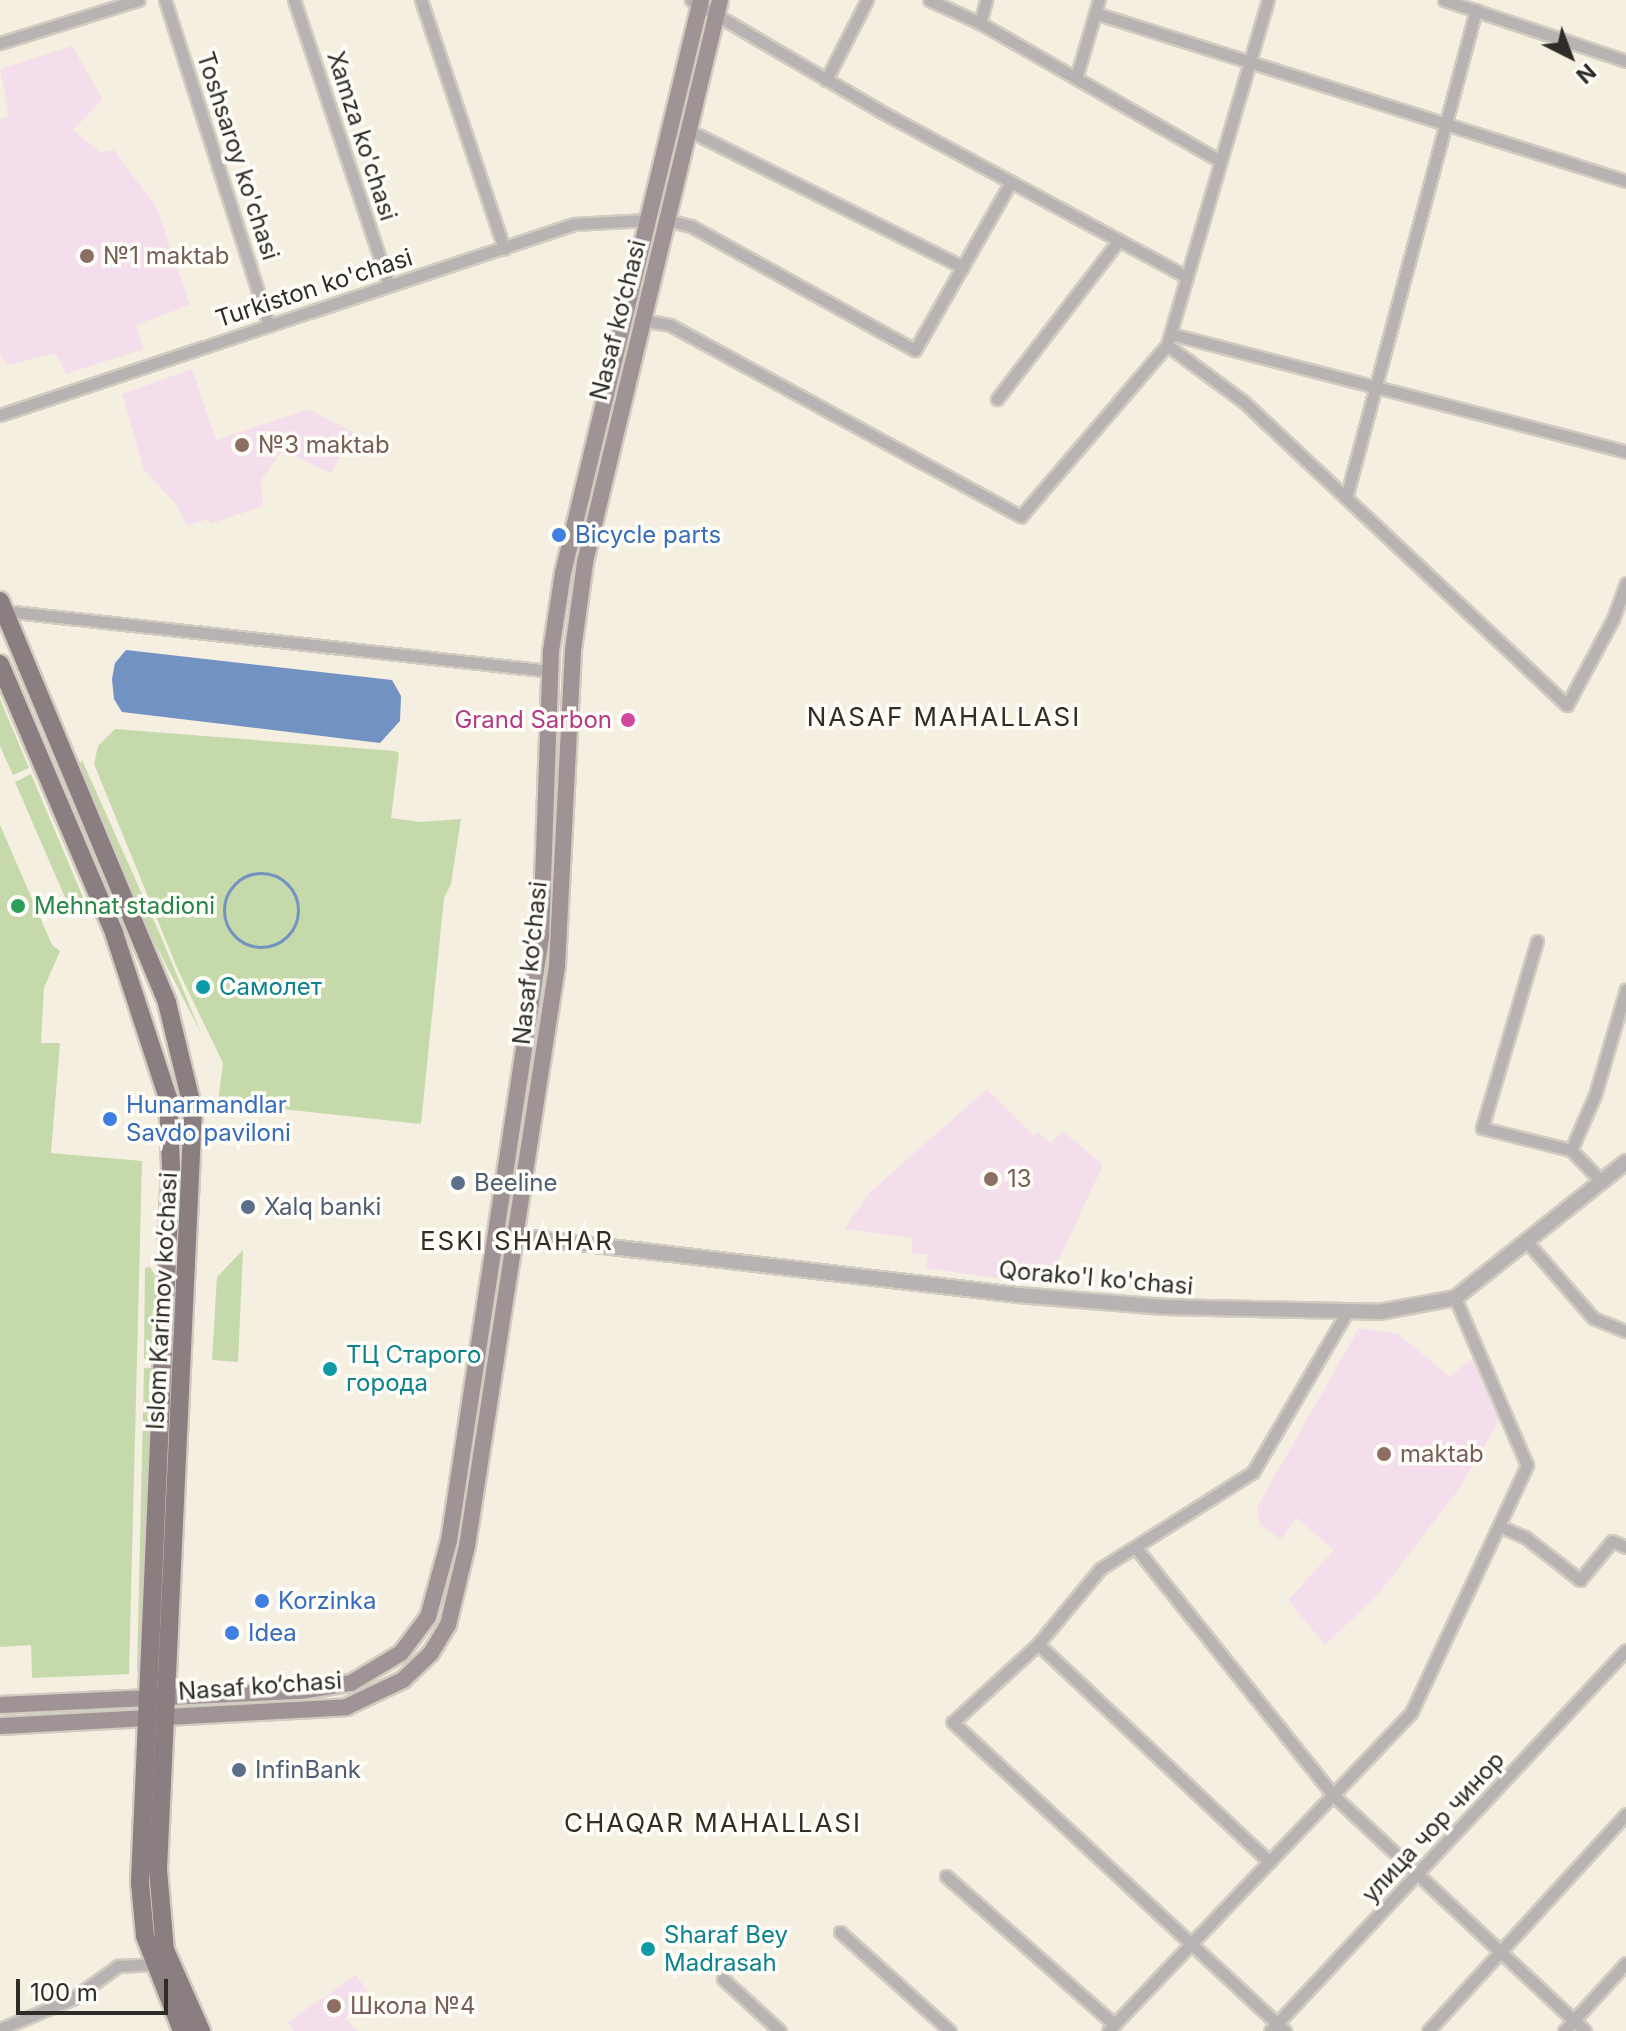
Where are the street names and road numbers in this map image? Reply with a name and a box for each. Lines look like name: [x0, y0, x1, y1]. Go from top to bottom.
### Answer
street label: Toshsaroy ko'chasi: [191, 48, 285, 264]
street label: Xamza ko'chasi: [321, 48, 403, 224]
street label: Nasaf ko‘chasi: [584, 237, 652, 403]
street label: Turkiston ko'chasi: [212, 243, 416, 333]
street label: Nasaf ko‘chasi: [507, 880, 553, 1046]
street label: Islom Karimov ko‘chasi: [141, 1172, 183, 1430]
street label: Qorako'l ko'chasi: [998, 1255, 1194, 1301]
street label: Nasaf ko‘chasi: [177, 1666, 343, 1706]
street label: улица чор чинор: [1356, 1746, 1510, 1908]

